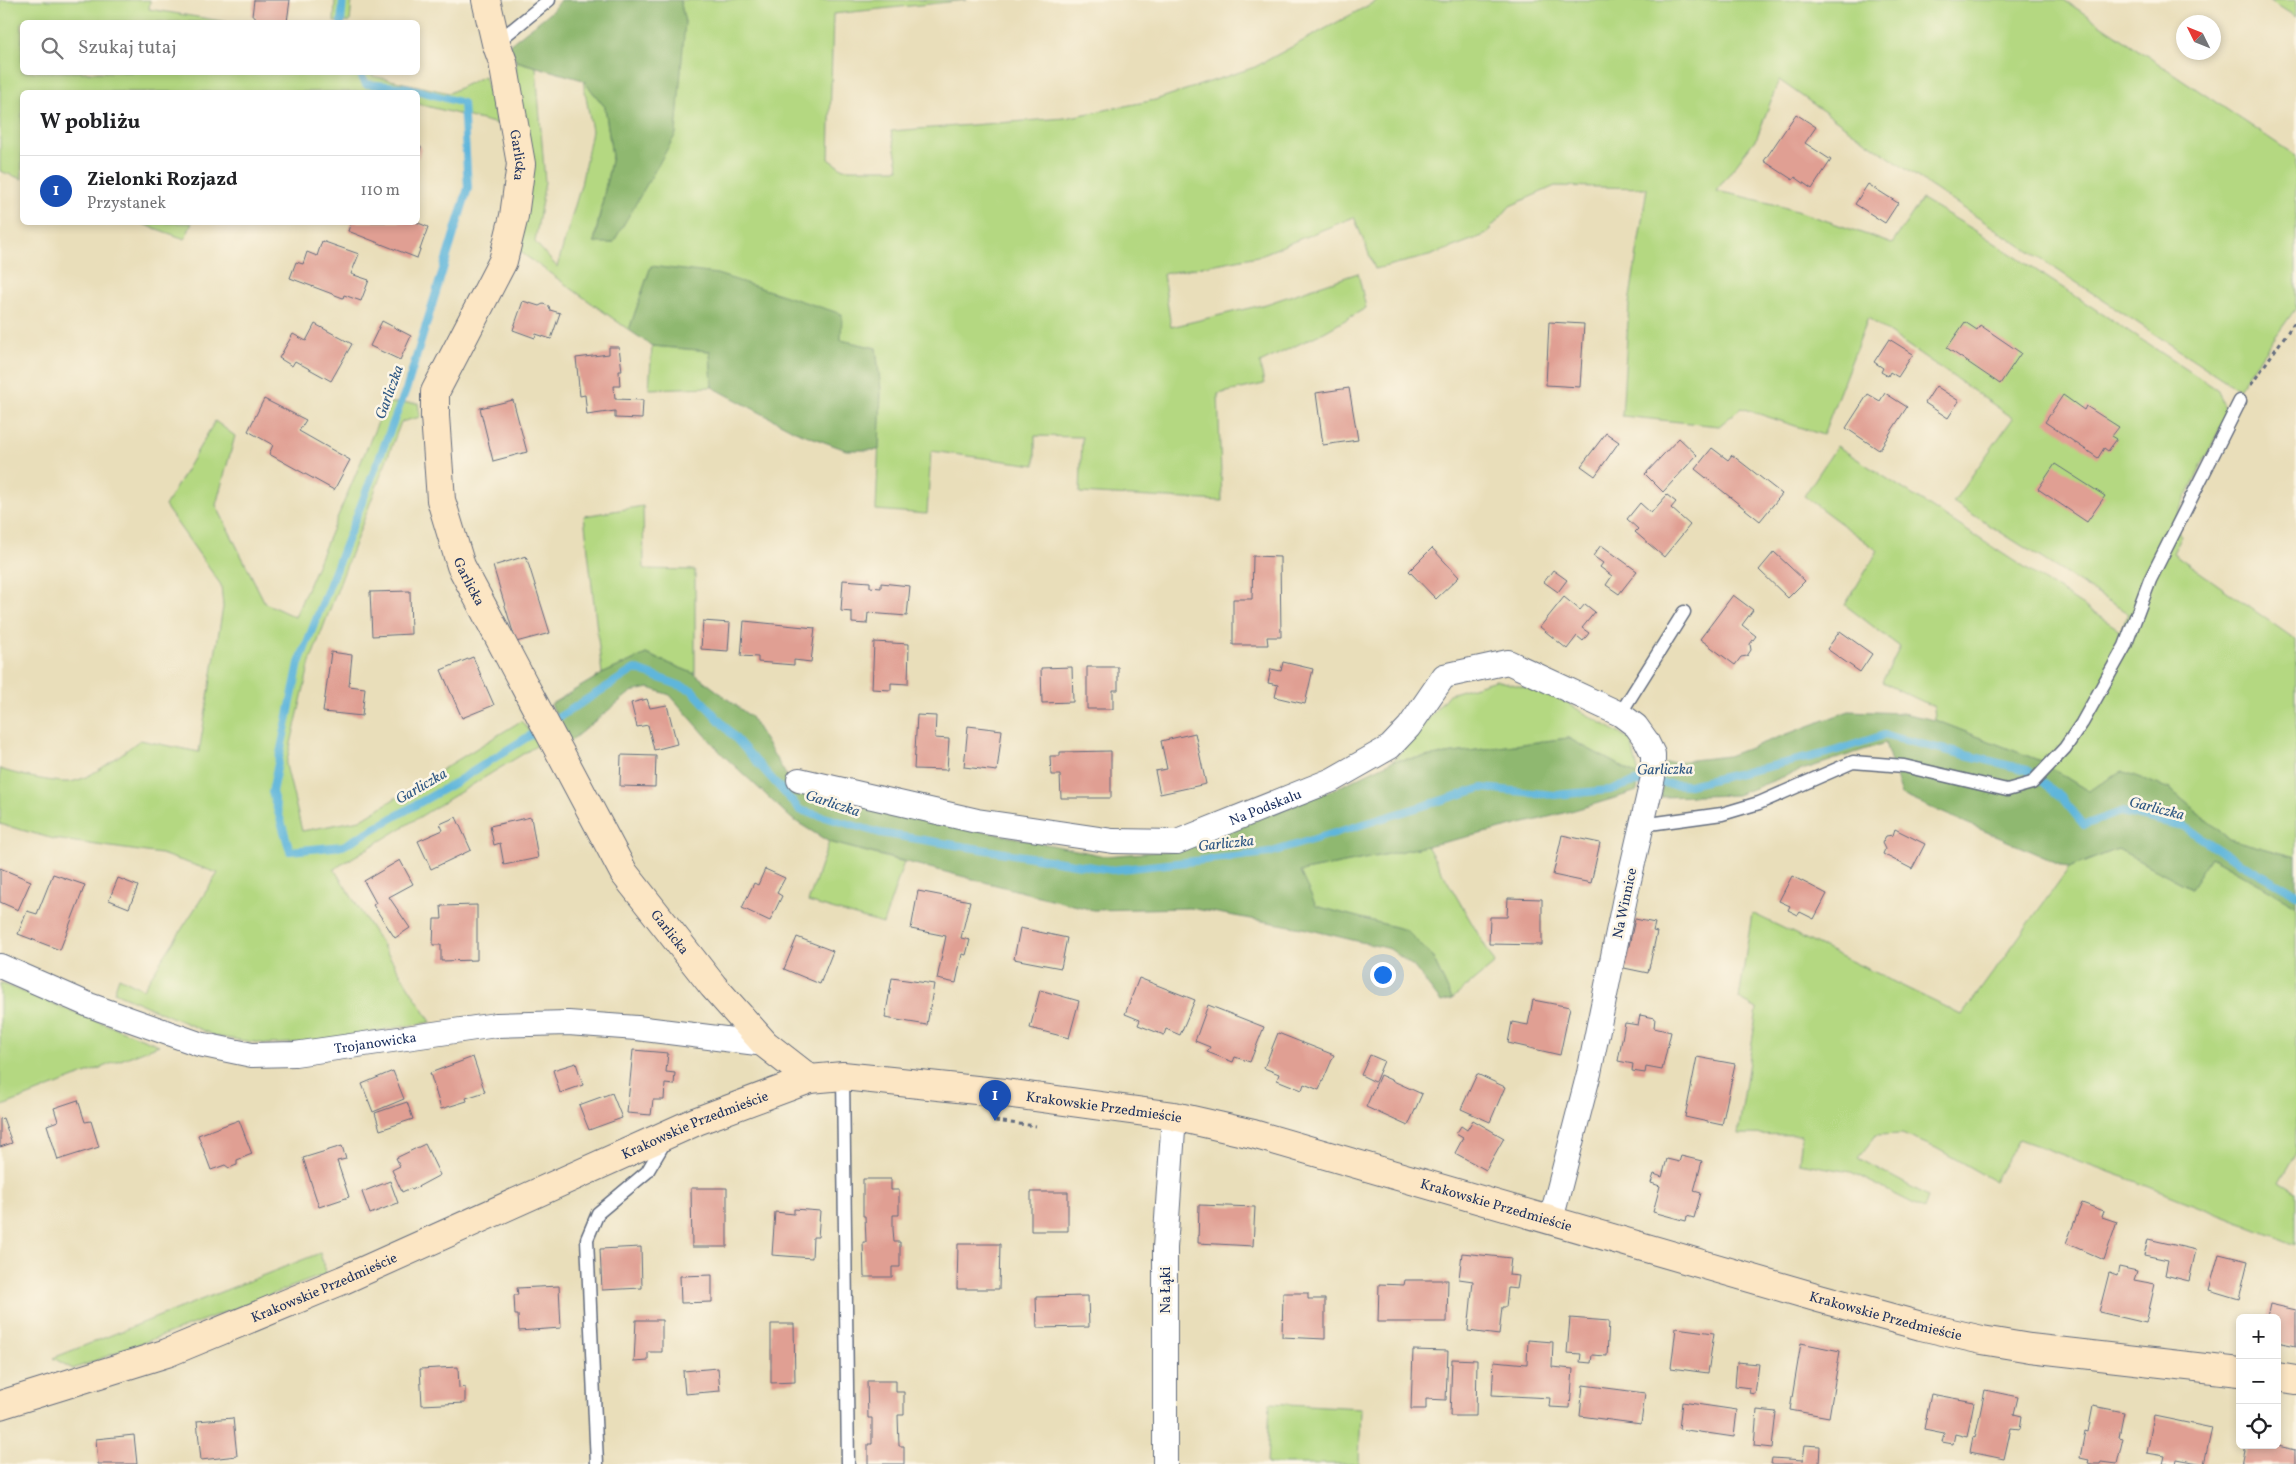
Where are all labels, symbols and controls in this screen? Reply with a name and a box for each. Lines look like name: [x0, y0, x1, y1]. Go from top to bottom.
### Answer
north arrow: [2176, 15, 2221, 60]
search box: [20, 20, 420, 75]
icon: search: [38, 34, 66, 62]
text: Szukaj tutaj: [78, 35, 177, 61]
text: W pobliżu: [40, 108, 140, 137]
street label: Garlicka: [504, 128, 529, 182]
text: Zielonki Rozjazd: [87, 167, 237, 193]
text: 1: [53, 180, 59, 202]
text: 110 m: [361, 180, 400, 202]
text: Przystanek: [87, 193, 166, 215]
water label: Garliczka: [371, 363, 410, 422]
street label: Garlicka: [448, 555, 488, 610]
water label: Garliczka: [1637, 760, 1693, 781]
water label: Garliczka: [392, 764, 451, 810]
street label: Na Podskalu: [1227, 785, 1305, 831]
water label: Garliczka: [803, 786, 862, 823]
water label: Garliczka: [2127, 792, 2186, 826]
water label: Garliczka: [1197, 831, 1255, 858]
street label: Na Winnice: [1609, 866, 1642, 940]
street label: Garlicka: [646, 906, 693, 959]
your location: [1370, 962, 1396, 988]
street label: Trojanowicka: [333, 1029, 418, 1059]
pin: 1: [979, 1080, 1011, 1121]
street label: Krakowskie Przedmieście: [619, 1087, 772, 1165]
street label: Krakowskie Przedmieście: [1025, 1088, 1184, 1129]
street label: Krakowskie Przedmieście: [1418, 1175, 1574, 1237]
street label: Krakowskie Przedmieście: [248, 1249, 401, 1328]
street label: Na Łąki: [1157, 1267, 1176, 1313]
street label: Krakowskie Przedmieście: [1807, 1288, 1964, 1346]
map controls: [2236, 1314, 2281, 1449]
button: +: [2236, 1314, 2281, 1359]
button: −: [2236, 1359, 2281, 1404]
button: locate: [2236, 1404, 2281, 1449]

